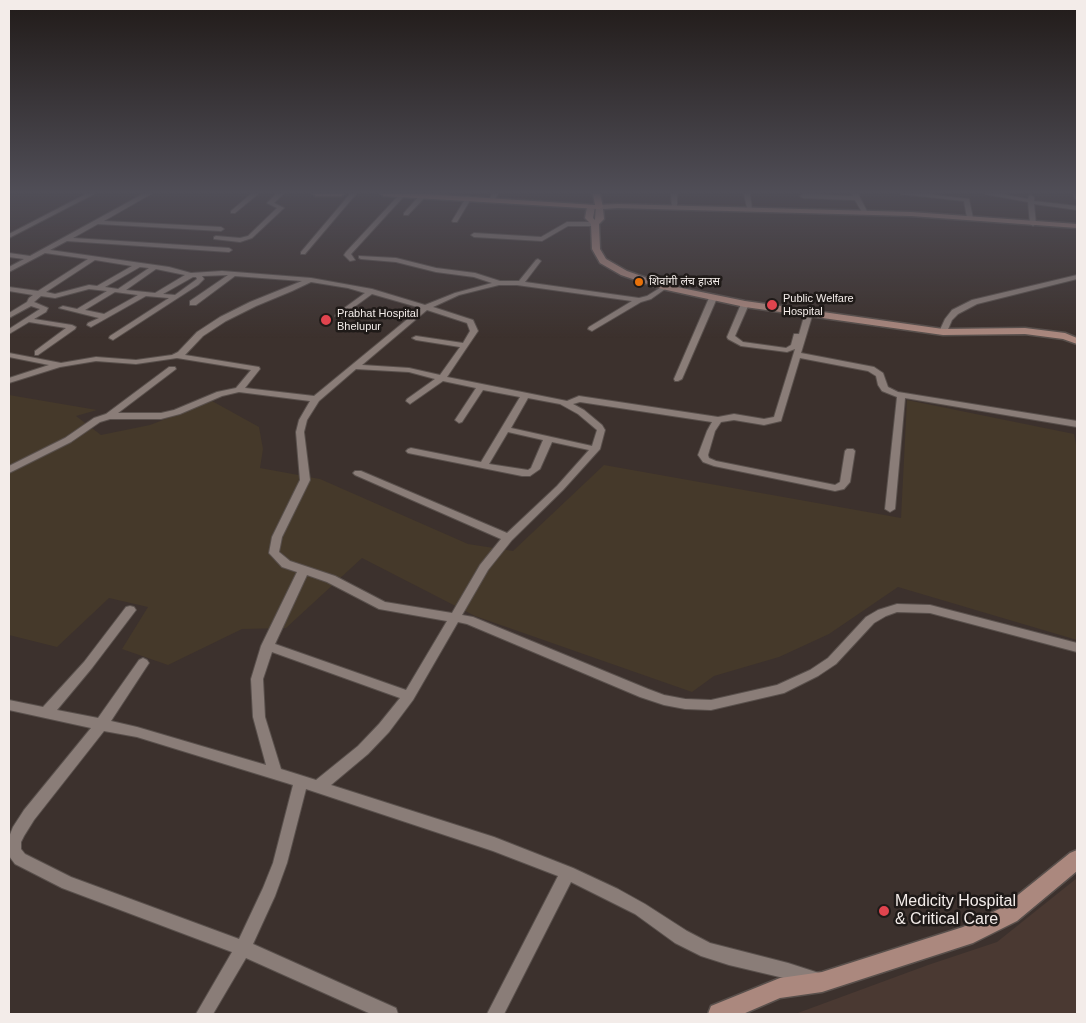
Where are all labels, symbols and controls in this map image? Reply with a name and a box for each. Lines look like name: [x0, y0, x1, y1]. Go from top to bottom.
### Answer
place label: शिवांगी लंच हाउस: [649, 275, 720, 289]
marker: शिवांगी लंच हाउस: [633, 276, 645, 288]
place label: Public Welfare Hospital: [783, 292, 854, 318]
marker: Public Welfare Hospital: [765, 298, 779, 312]
place label: Prabhat Hospital Bhelupur: [337, 307, 418, 333]
marker: Prabhat Hospital Bhelupur: [319, 313, 333, 327]
place label: Medicity Hospital & Critical Care: [895, 892, 1016, 930]
marker: Medicity Hospital & Critical Care: [877, 904, 891, 918]

